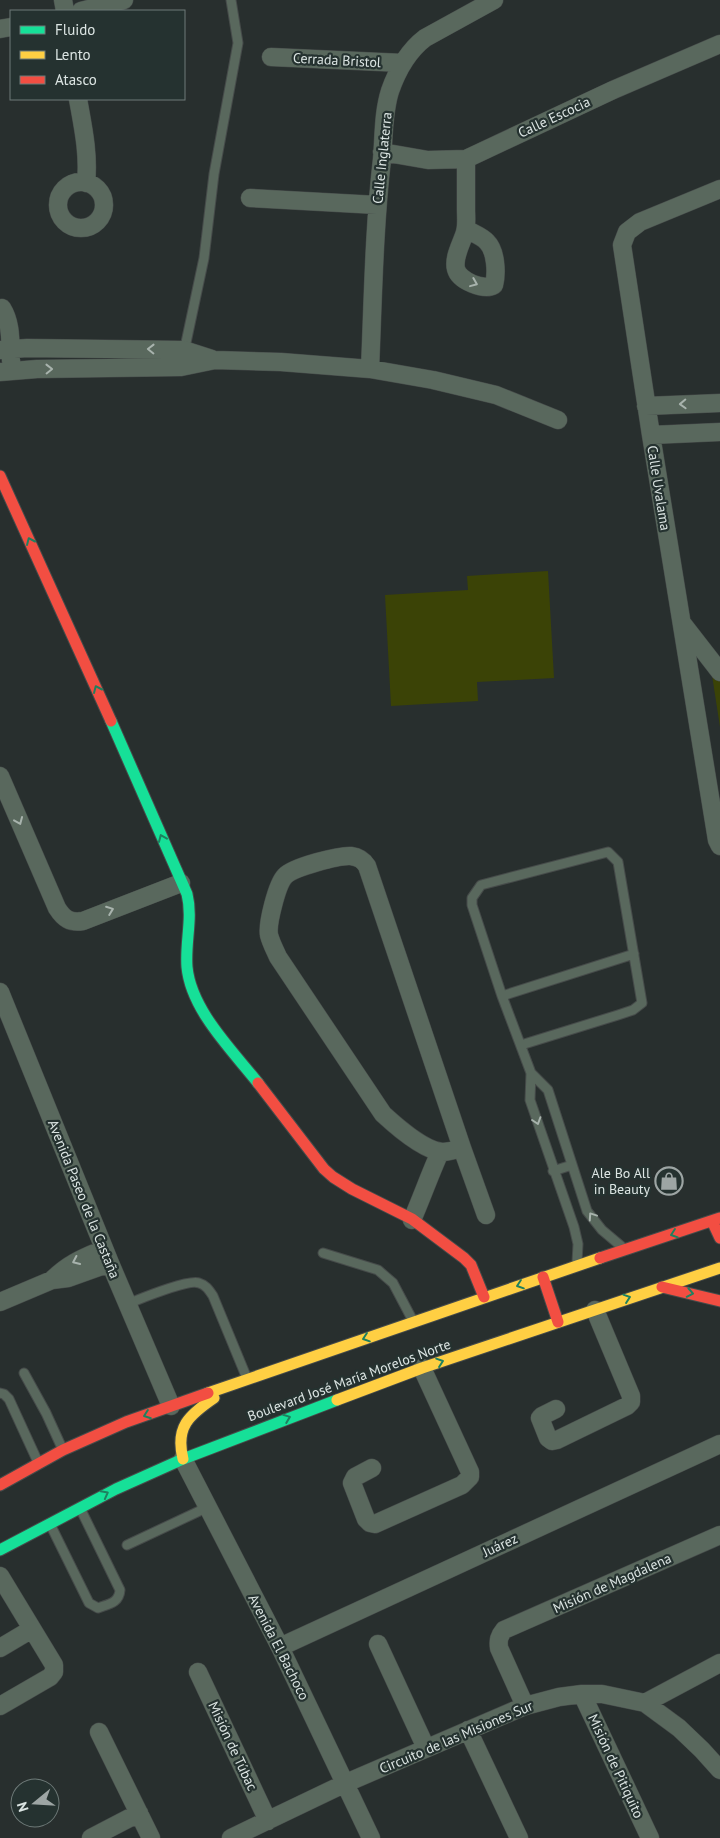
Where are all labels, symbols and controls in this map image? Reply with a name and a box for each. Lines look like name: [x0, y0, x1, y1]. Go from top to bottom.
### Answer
legend: [10, 10, 185, 100]
text: Fluido: [55, 20, 95, 39]
text: Lento: [55, 45, 91, 64]
street label: Cerrada Bristol: [293, 49, 381, 71]
text: Atasco: [55, 70, 97, 89]
street label: Calle Escocia: [515, 92, 593, 142]
street label: Calle Inglaterra: [368, 111, 396, 205]
one-way arrow: [469, 277, 478, 287]
one-way arrow: [146, 344, 154, 354]
one-way arrow: [45, 364, 53, 374]
one-way arrow: [679, 399, 687, 410]
street label: Calle Uvalama: [643, 444, 675, 532]
one-way arrow: [25, 537, 36, 546]
one-way arrow: [93, 685, 103, 694]
one-way arrow: [13, 816, 24, 825]
one-way arrow: [157, 834, 168, 843]
one-way arrow: [105, 906, 114, 917]
one-way arrow: [532, 1116, 542, 1125]
street label: Avenida Paseo de la Castaña: [44, 1117, 124, 1281]
place label: Ale Bo All in Beauty: [592, 1164, 650, 1198]
shop icon: Ale Bo All in Beauty: [654, 1166, 684, 1196]
one-way arrow: [588, 1212, 598, 1221]
one-way arrow: [670, 1228, 679, 1238]
one-way arrow: [72, 1255, 81, 1266]
one-way arrow: [516, 1280, 525, 1290]
one-way arrow: [686, 1287, 695, 1298]
one-way arrow: [622, 1294, 630, 1304]
one-way arrow: [362, 1332, 371, 1342]
street label: Boulevard José María Morelos Norte: [245, 1335, 453, 1425]
one-way arrow: [435, 1358, 443, 1368]
one-way arrow: [143, 1409, 151, 1419]
one-way arrow: [282, 1414, 291, 1424]
one-way arrow: [100, 1490, 109, 1500]
street label: Juárez: [479, 1529, 520, 1561]
street label: Misión de Magdalena: [550, 1549, 674, 1617]
street label: Avenida El Bachoco: [245, 1591, 313, 1703]
street label: Circuito de las Misiones Sur: [376, 1696, 536, 1778]
street label: Misión de Túbac: [204, 1699, 262, 1793]
street label: Misión de Pitiquito: [584, 1711, 648, 1821]
north arrow: [10, 1778, 60, 1828]
text: N: [13, 1800, 33, 1814]

